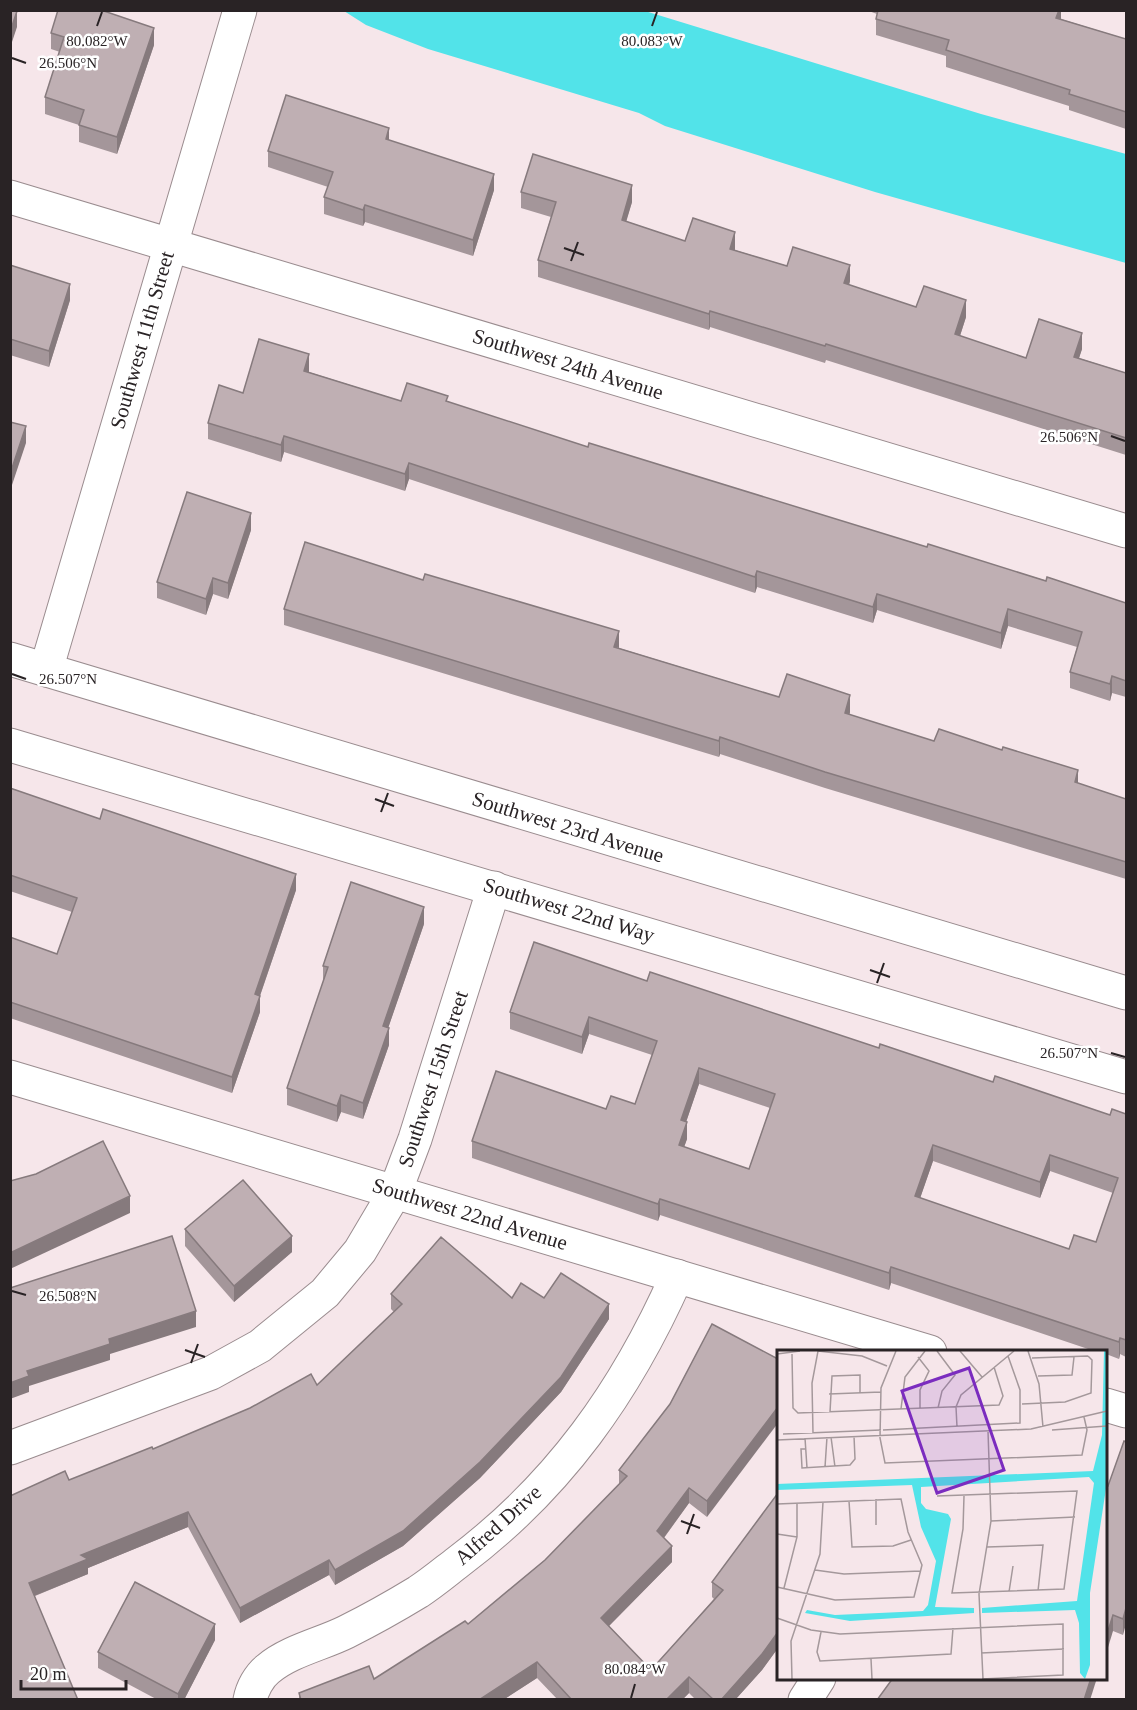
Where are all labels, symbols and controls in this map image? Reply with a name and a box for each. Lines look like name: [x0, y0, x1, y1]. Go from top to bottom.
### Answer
text: 80.082°W: [66, 33, 129, 49]
text: 80.083°W: [621, 33, 684, 49]
text: 26.506°N: [39, 55, 97, 71]
street label: Southwest 11th Street: [105, 248, 179, 432]
street label: Southwest 24th Avenue: [470, 324, 666, 404]
text: 26.506°N: [1040, 429, 1098, 445]
text: 26.507°N: [39, 671, 97, 687]
street label: Southwest 23rd Avenue: [469, 786, 667, 868]
street label: Southwest 22nd Way: [481, 873, 658, 948]
street label: Southwest 15th Street: [393, 987, 473, 1170]
text: 26.507°N: [1040, 1045, 1098, 1061]
street label: Southwest 22nd Avenue: [370, 1173, 570, 1255]
text: 26.508°N: [39, 1288, 97, 1304]
inset map: [777, 1350, 1107, 1680]
street label: Alfred Drive: [450, 1480, 546, 1570]
scale bar: [21, 1653, 126, 1691]
text: 80.084°W: [604, 1661, 667, 1677]
text: 20 m: [30, 1664, 67, 1684]

